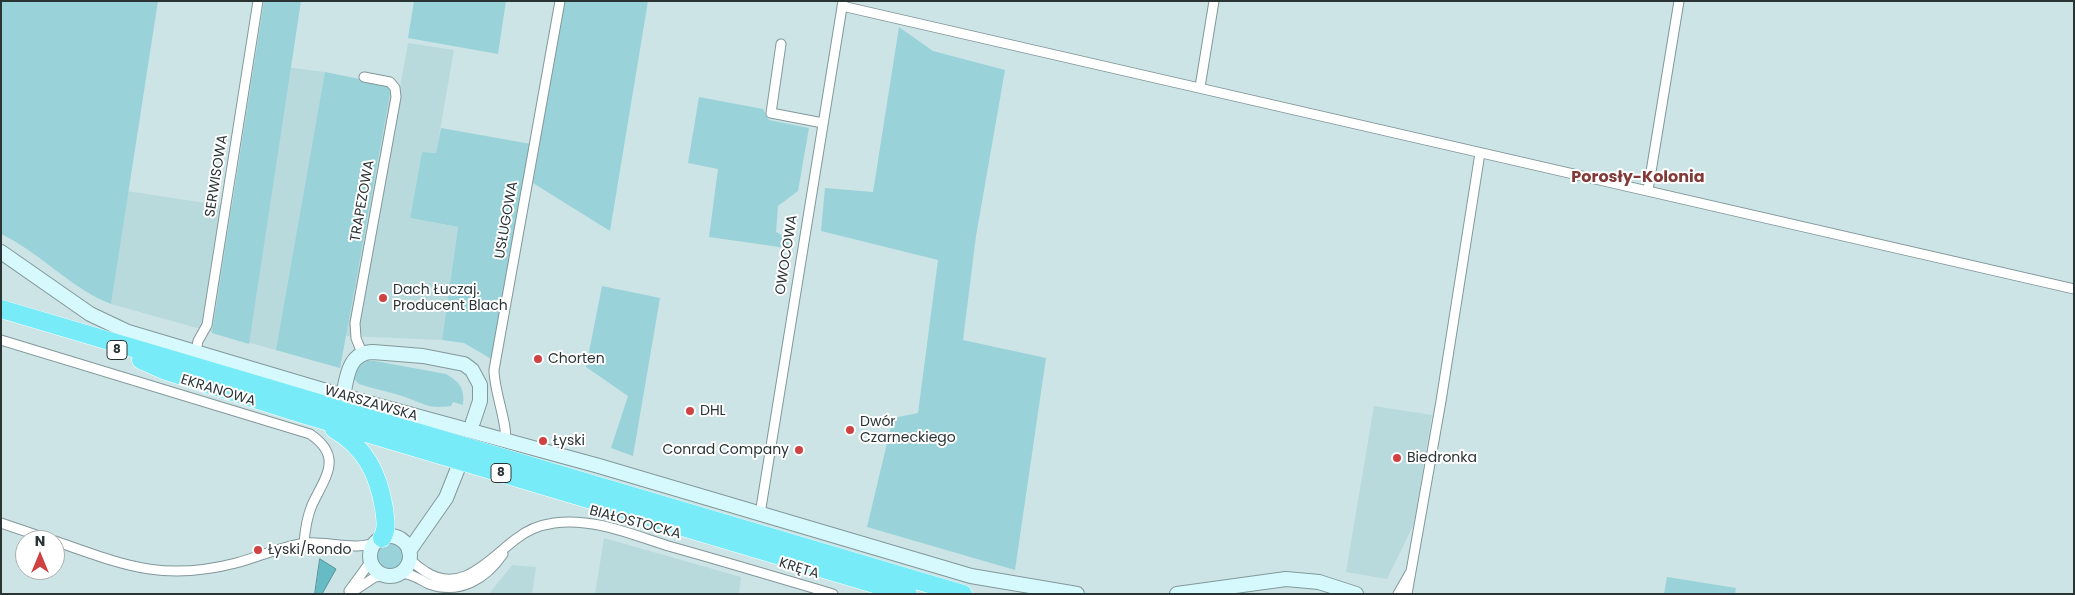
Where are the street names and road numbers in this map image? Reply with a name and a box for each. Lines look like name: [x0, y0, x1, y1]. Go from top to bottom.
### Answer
street label: SERWISOWA: [202, 134, 232, 218]
street label: TRAPEZOWA: [348, 159, 378, 243]
street label: USŁUGOWA: [492, 180, 522, 260]
street label: OWOCOWA: [772, 214, 802, 296]
road number: 8: [107, 340, 127, 360]
street label: EKRANOWA: [179, 372, 257, 410]
street label: WARSZAWSKA: [322, 383, 420, 425]
road number: 8: [491, 463, 511, 482]
street label: BIAŁOSTOCKA: [587, 503, 683, 543]
street label: KRĘTA: [777, 555, 821, 583]

